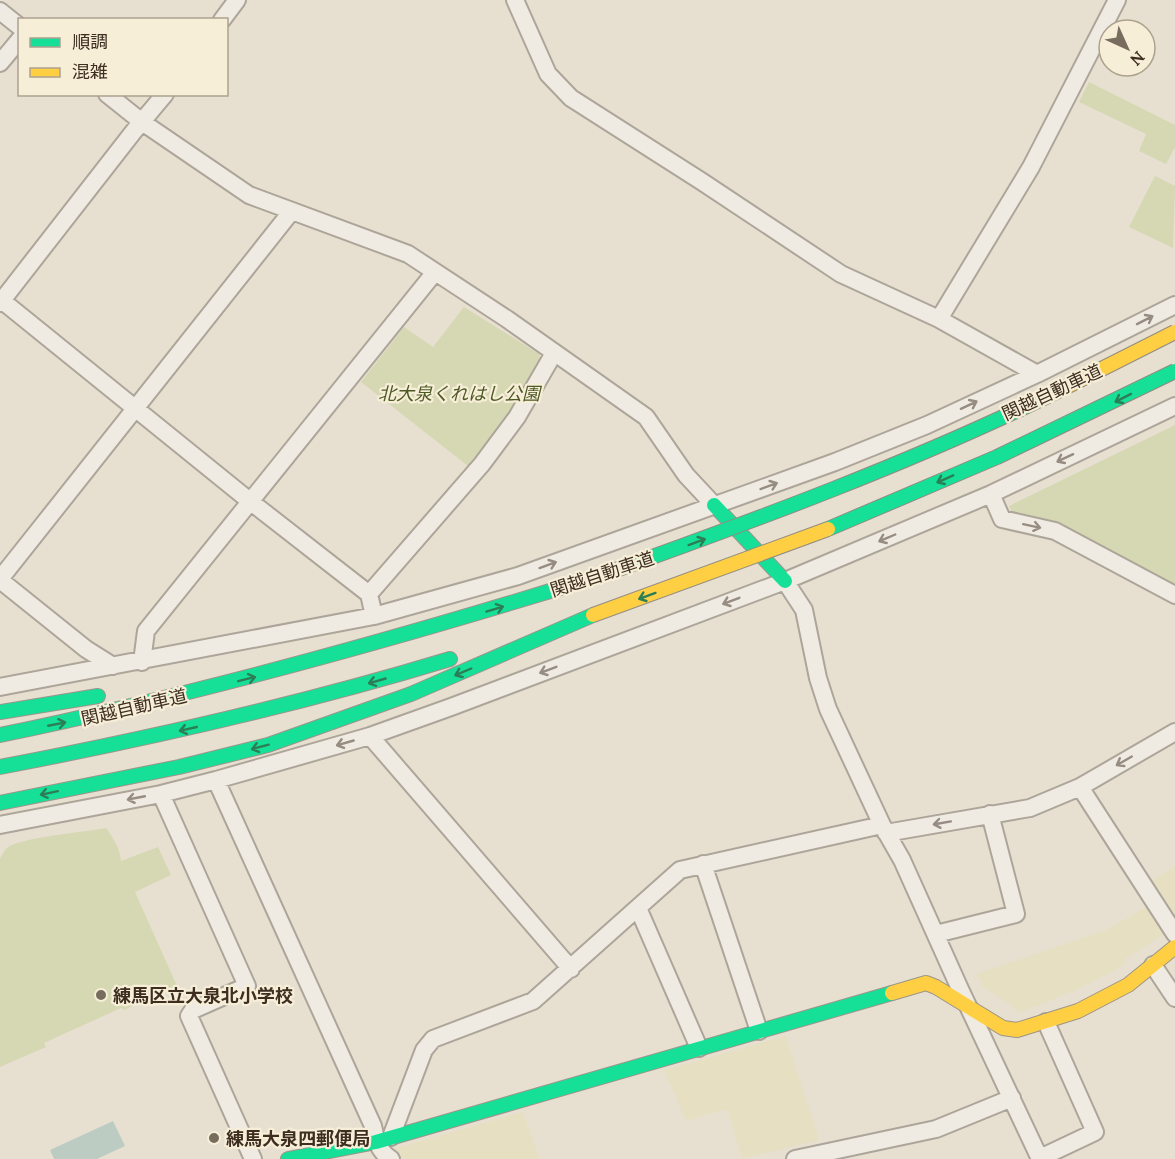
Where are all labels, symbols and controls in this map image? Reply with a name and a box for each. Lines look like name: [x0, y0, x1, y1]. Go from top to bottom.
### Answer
legend: [18, 18, 228, 96]
north arrow: [1097, 18, 1157, 78]
text: 順調: [72, 30, 108, 53]
text: N: [1126, 47, 1149, 70]
text: 混雑: [72, 60, 108, 83]
one-way arrow: [1135, 314, 1153, 325]
street label: 関越自動車道: [998, 359, 1106, 425]
park label: 北大泉くれはし公園: [378, 382, 543, 405]
one-way arrow: [1114, 392, 1132, 404]
one-way arrow: [960, 399, 978, 411]
one-way arrow: [1057, 453, 1075, 465]
one-way arrow: [937, 473, 955, 485]
one-way arrow: [759, 479, 778, 490]
one-way arrow: [1022, 521, 1041, 532]
one-way arrow: [878, 533, 897, 544]
one-way arrow: [687, 535, 706, 546]
street label: 関越自動車道: [547, 546, 657, 602]
one-way arrow: [538, 559, 557, 570]
one-way arrow: [638, 591, 657, 602]
one-way arrow: [722, 597, 740, 608]
one-way arrow: [485, 603, 504, 614]
one-way arrow: [454, 666, 472, 678]
one-way arrow: [539, 666, 558, 677]
one-way arrow: [237, 672, 256, 684]
one-way arrow: [368, 676, 387, 687]
street label: 関越自動車道: [79, 684, 189, 730]
one-way arrow: [47, 718, 67, 729]
one-way arrow: [178, 723, 197, 735]
one-way arrow: [336, 738, 355, 749]
one-way arrow: [251, 741, 270, 753]
one-way arrow: [1116, 756, 1133, 768]
one-way arrow: [40, 788, 60, 799]
one-way arrow: [127, 793, 146, 804]
one-way arrow: [932, 818, 952, 829]
place label: 練馬区立大泉北小学校: [113, 984, 293, 1007]
marker: 練馬区立大泉北小学校: [94, 988, 108, 1002]
place label: 練馬大泉四郵便局: [226, 1127, 370, 1150]
marker: 練馬大泉四郵便局: [207, 1131, 221, 1145]

